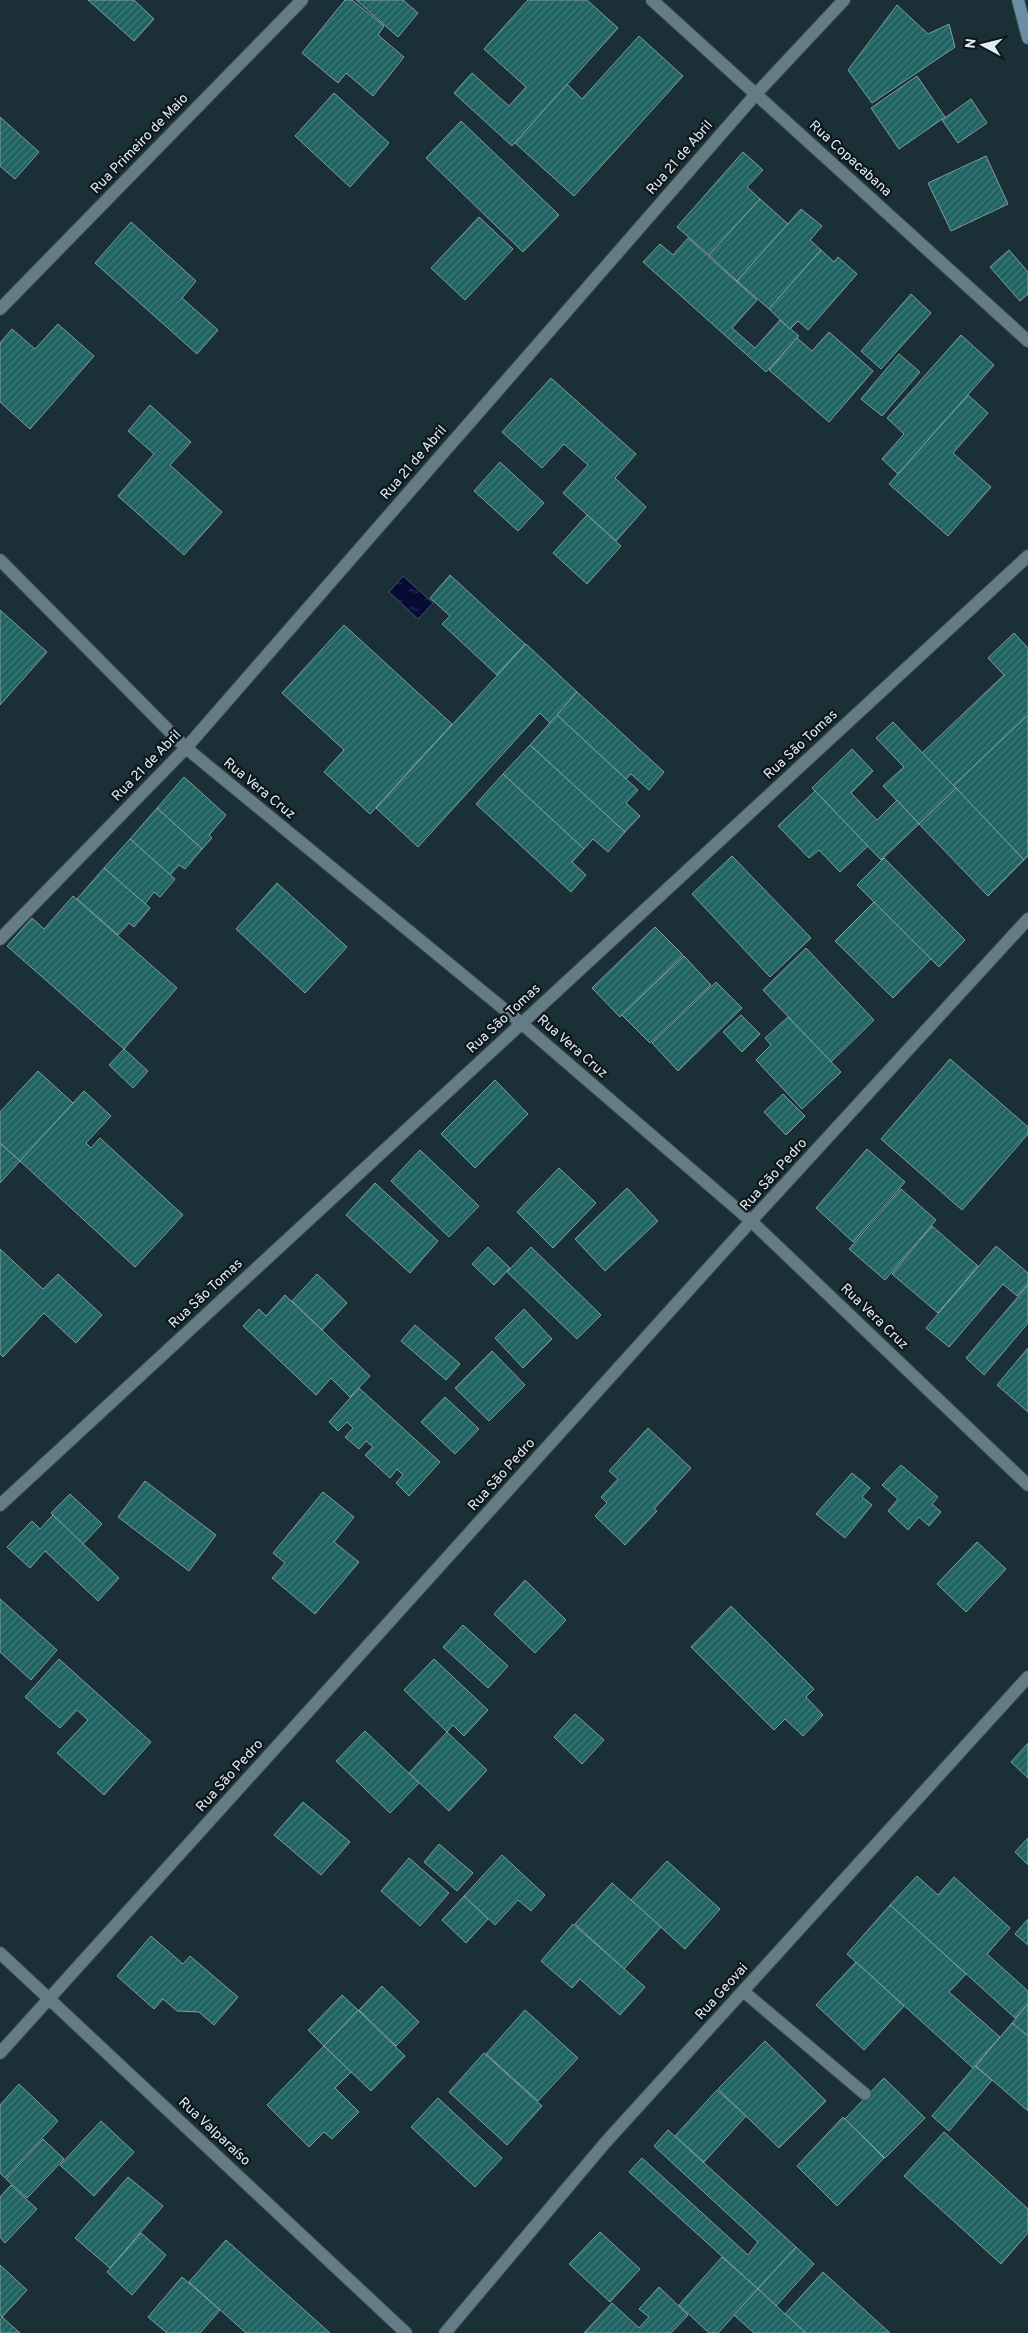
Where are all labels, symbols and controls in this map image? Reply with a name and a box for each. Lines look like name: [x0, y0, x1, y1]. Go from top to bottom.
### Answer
north arrow: [958, 20, 1008, 70]
text: N: [963, 38, 981, 50]
street label: Rua Primeiro de Maio: [88, 90, 192, 198]
street label: Rua 21 de Abril: [643, 117, 717, 199]
street label: Rua Copacabana: [805, 117, 895, 201]
street label: Rua 21 de Abril: [377, 422, 451, 504]
street label: Rua São Tomas: [761, 707, 841, 783]
street label: Rua 21 de Abril: [109, 727, 185, 805]
street label: Rua Vera Cruz: [220, 755, 298, 823]
street label: Rua São Tomas: [464, 981, 544, 1057]
street label: Rua Vera Cruz: [533, 1012, 611, 1082]
street label: Rua São Pedro: [737, 1135, 811, 1215]
street label: Rua São Tomas: [166, 1256, 246, 1332]
street label: Rua Vera Cruz: [837, 1280, 911, 1354]
street label: Rua São Pedro: [465, 1435, 539, 1515]
street label: Rua São Pedro: [193, 1736, 267, 1816]
street label: Rua Geovai: [692, 1960, 752, 2024]
street label: Rua Valparaíso: [174, 2094, 254, 2170]

